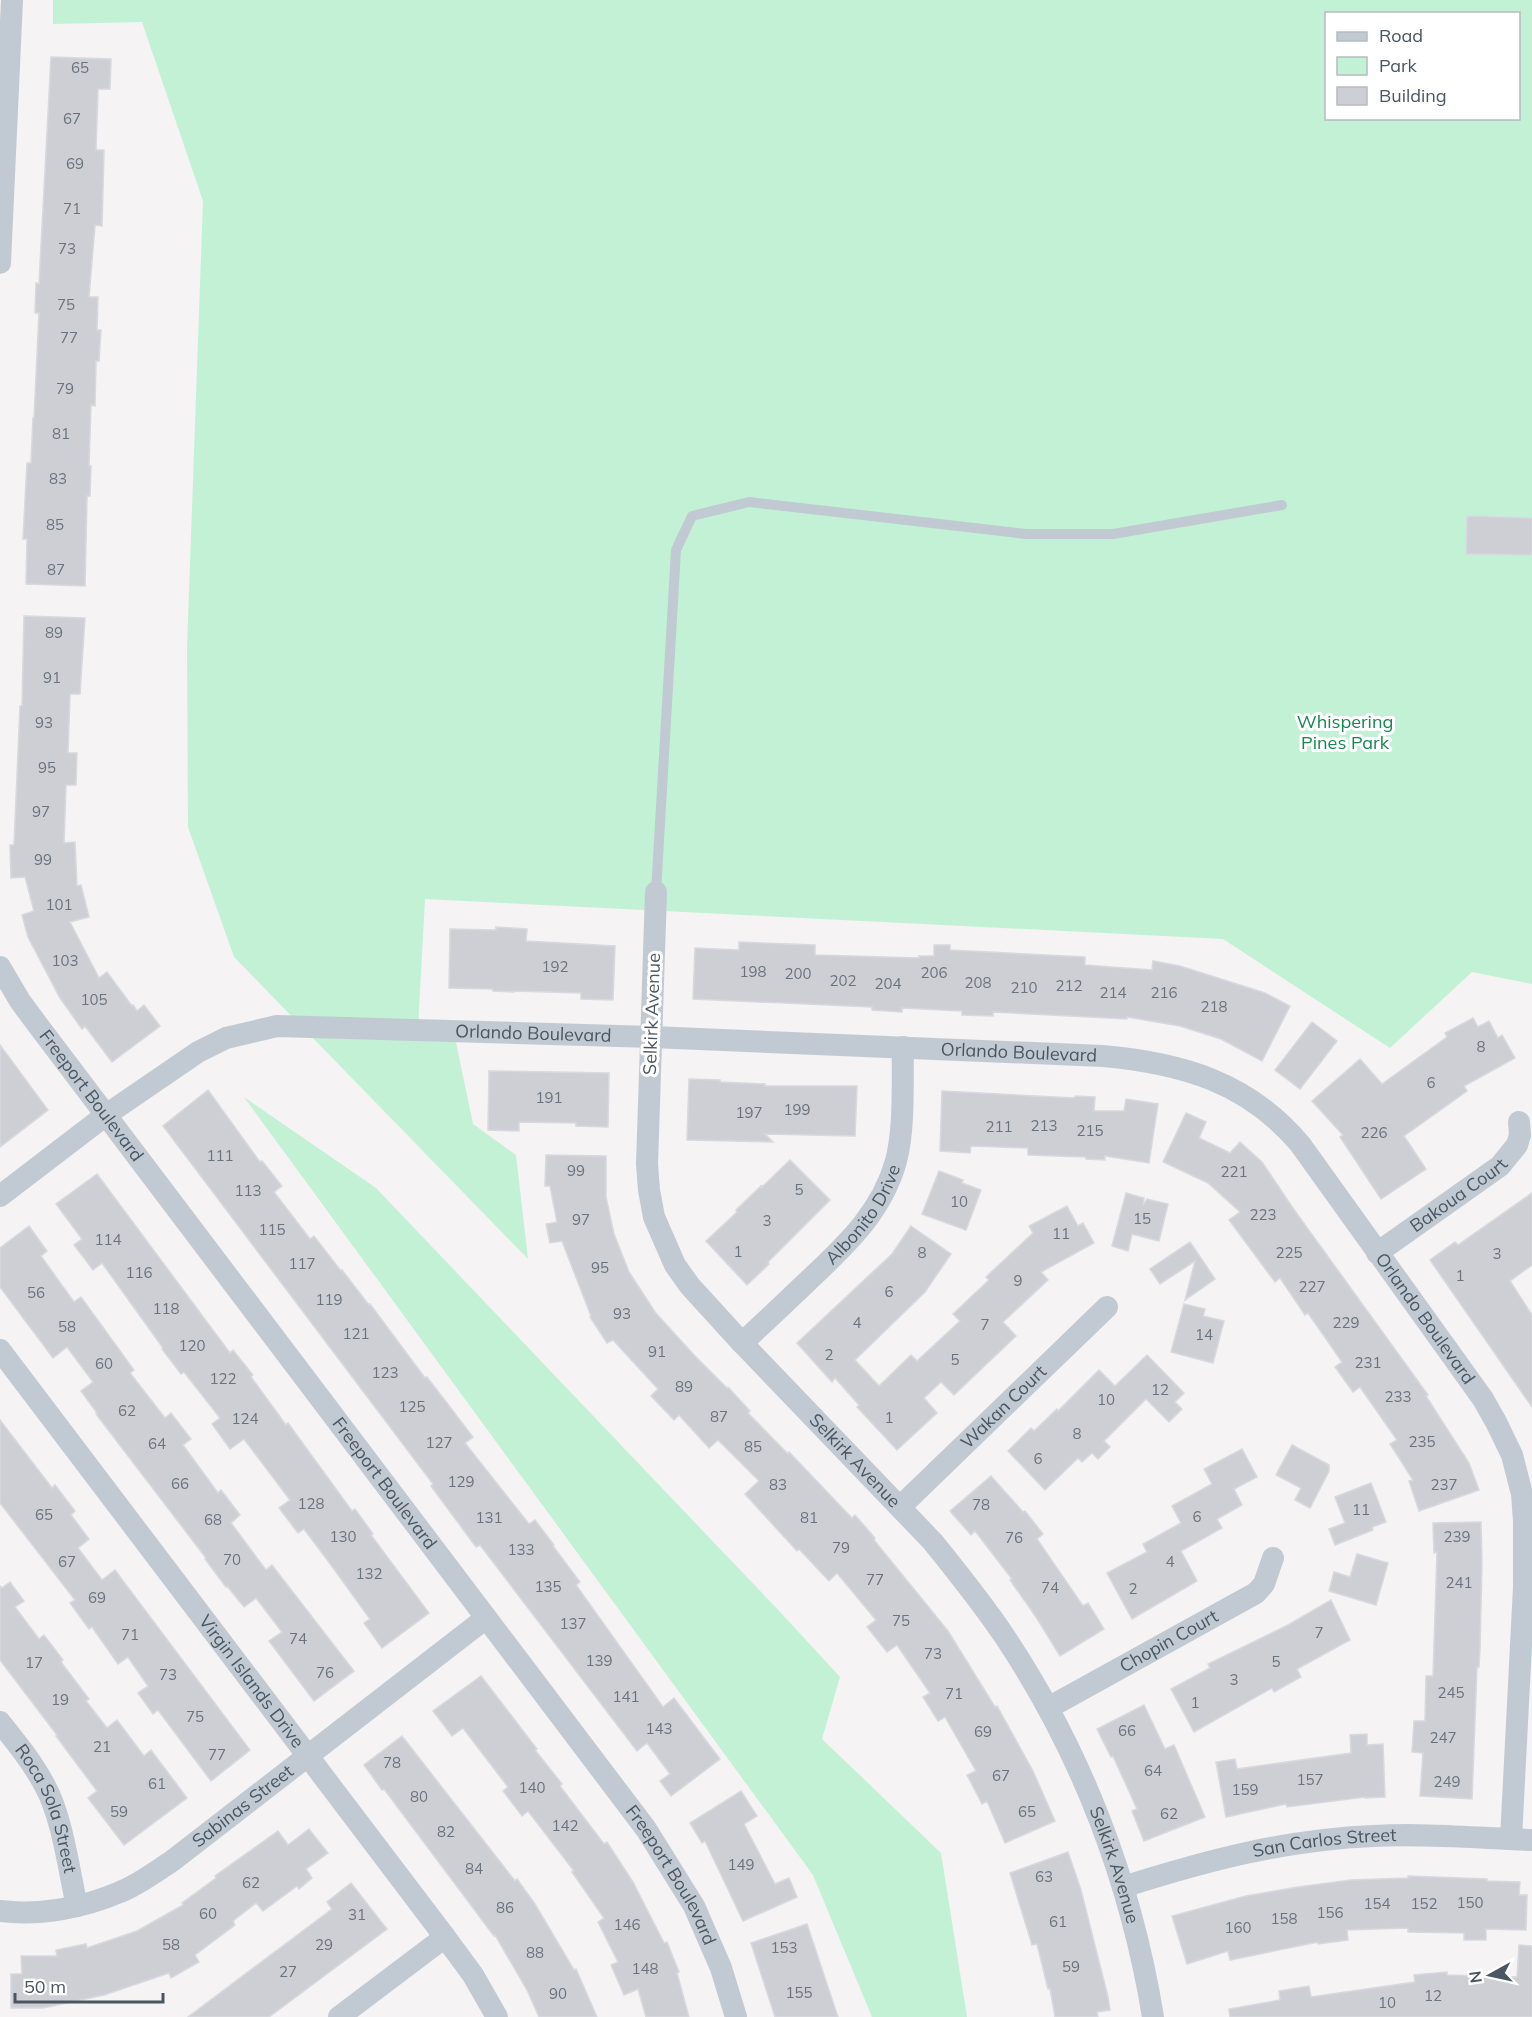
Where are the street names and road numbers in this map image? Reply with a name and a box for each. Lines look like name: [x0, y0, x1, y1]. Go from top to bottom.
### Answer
street label: Selkirk Avenue: [638, 953, 665, 1075]
street label: Orlando Boulevard: [455, 1019, 612, 1047]
street label: Freeport Boulevard: [34, 1025, 149, 1166]
street label: Orlando Boulevard: [940, 1037, 1097, 1067]
street label: Bakoua Court: [1405, 1154, 1513, 1237]
street label: Albonito Drive: [820, 1161, 905, 1269]
street label: Orlando Boulevard: [1371, 1248, 1481, 1388]
street label: Wakan Court: [955, 1360, 1051, 1453]
street label: Selkirk Avenue: [805, 1408, 906, 1512]
street label: Freeport Boulevard: [328, 1413, 442, 1554]
street label: Chopin Court: [1115, 1604, 1222, 1677]
street label: Virgin Islands Drive: [194, 1610, 310, 1752]
street label: Roca Sola Street: [10, 1739, 82, 1875]
street label: Sabinas Street: [187, 1759, 298, 1852]
street label: Freeport Boulevard: [621, 1800, 722, 1948]
street label: Selkirk Avenue: [1085, 1803, 1145, 1926]
street label: San Carlos Street: [1250, 1823, 1397, 1862]

